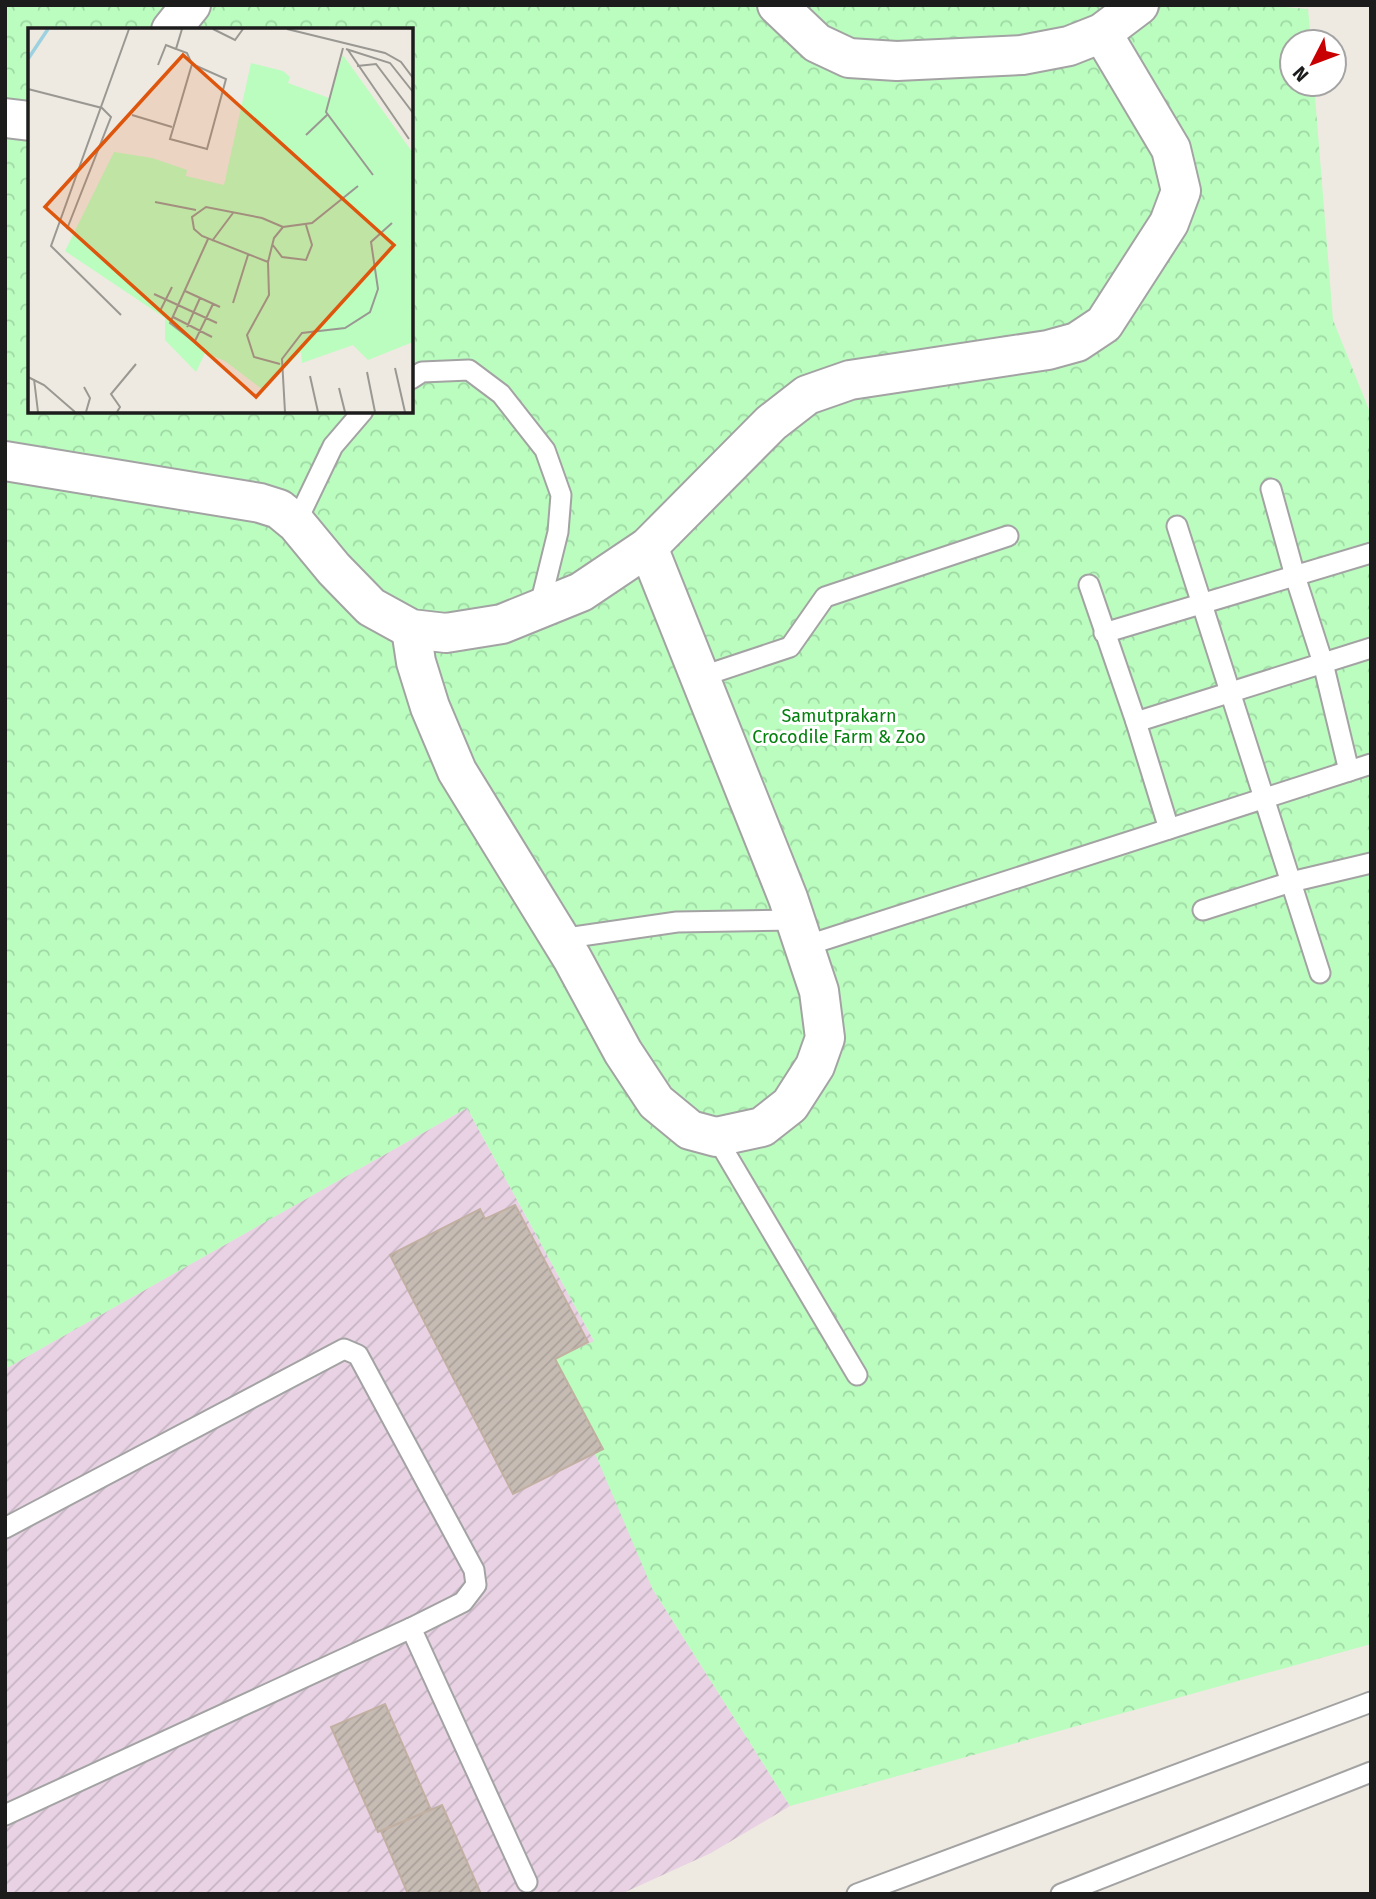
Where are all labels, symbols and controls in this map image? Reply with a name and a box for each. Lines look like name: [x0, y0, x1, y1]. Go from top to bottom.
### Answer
inset map: [28, 28, 413, 413]
north arrow: [1278, 28, 1348, 98]
text: N: [1288, 62, 1314, 86]
park label: Samutprakarn Crocodile Farm & Zoo: [752, 705, 926, 748]

